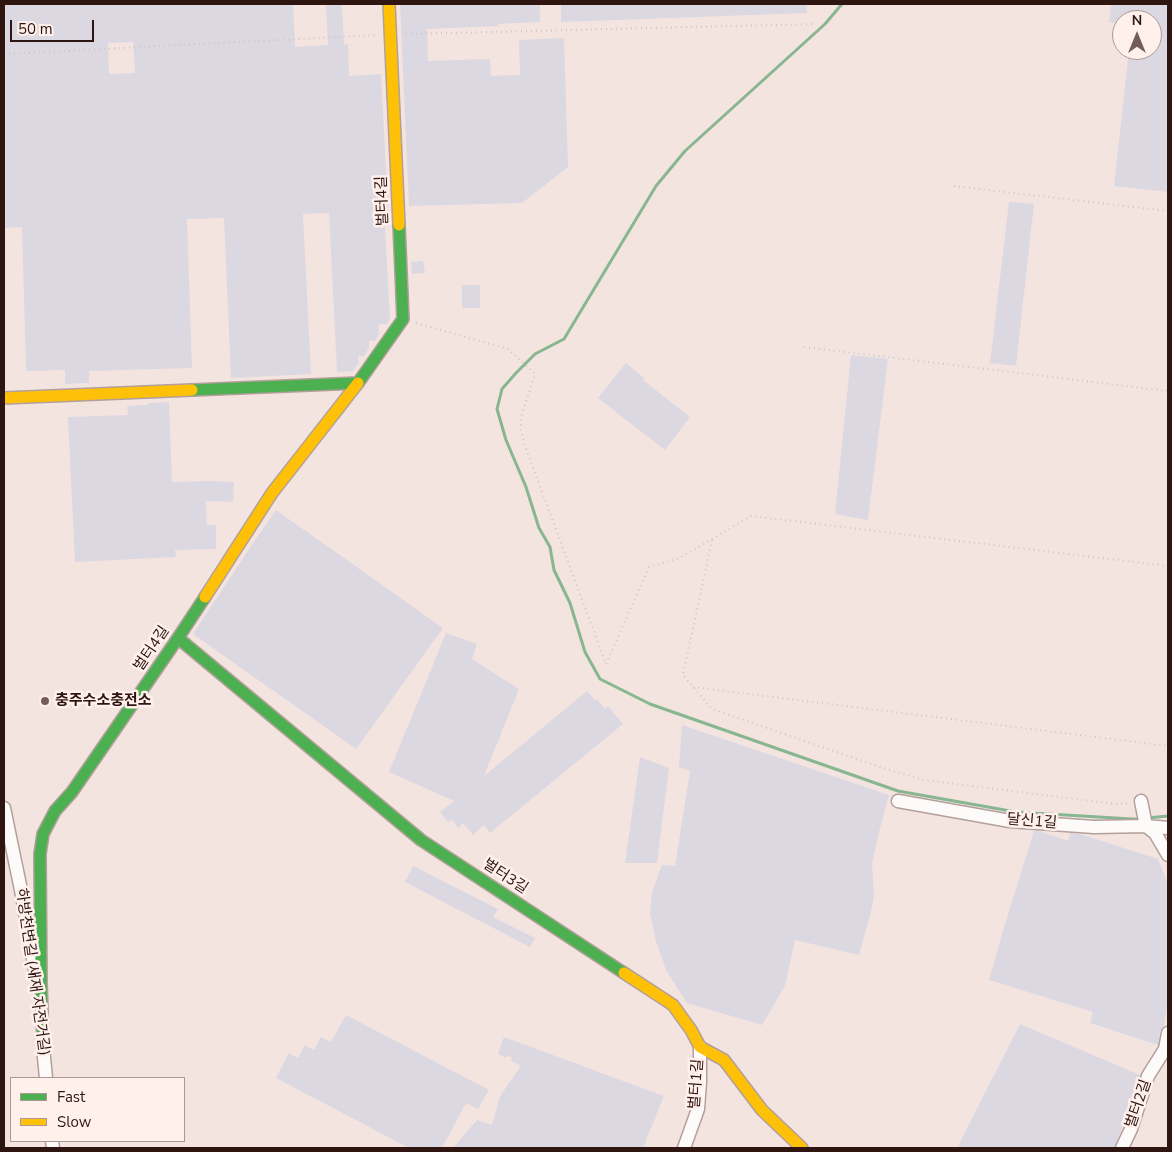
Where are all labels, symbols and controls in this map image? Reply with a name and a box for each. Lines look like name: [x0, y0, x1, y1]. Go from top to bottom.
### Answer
scale bar: [12, 10, 96, 42]
north arrow: [1112, 10, 1162, 60]
text: N: [1132, 11, 1142, 30]
text: 50 m: [18, 19, 53, 39]
street label: 벌터4길: [373, 176, 393, 226]
street label: 벌터4길: [130, 623, 174, 675]
place label: 충주수소충전소: [55, 692, 152, 710]
marker: 충주수소충전소: [39, 695, 51, 707]
street label: 달신1길: [1006, 811, 1058, 833]
street label: 벌터3길: [479, 856, 531, 898]
street label: 하방천변길 (새재 자전거길): [11, 887, 53, 1057]
street label: 벌터1길: [686, 1058, 708, 1110]
legend: [10, 1077, 185, 1142]
street label: 벌터2길: [1122, 1077, 1156, 1131]
text: Fast: [57, 1087, 85, 1107]
text: Slow: [57, 1112, 91, 1132]

